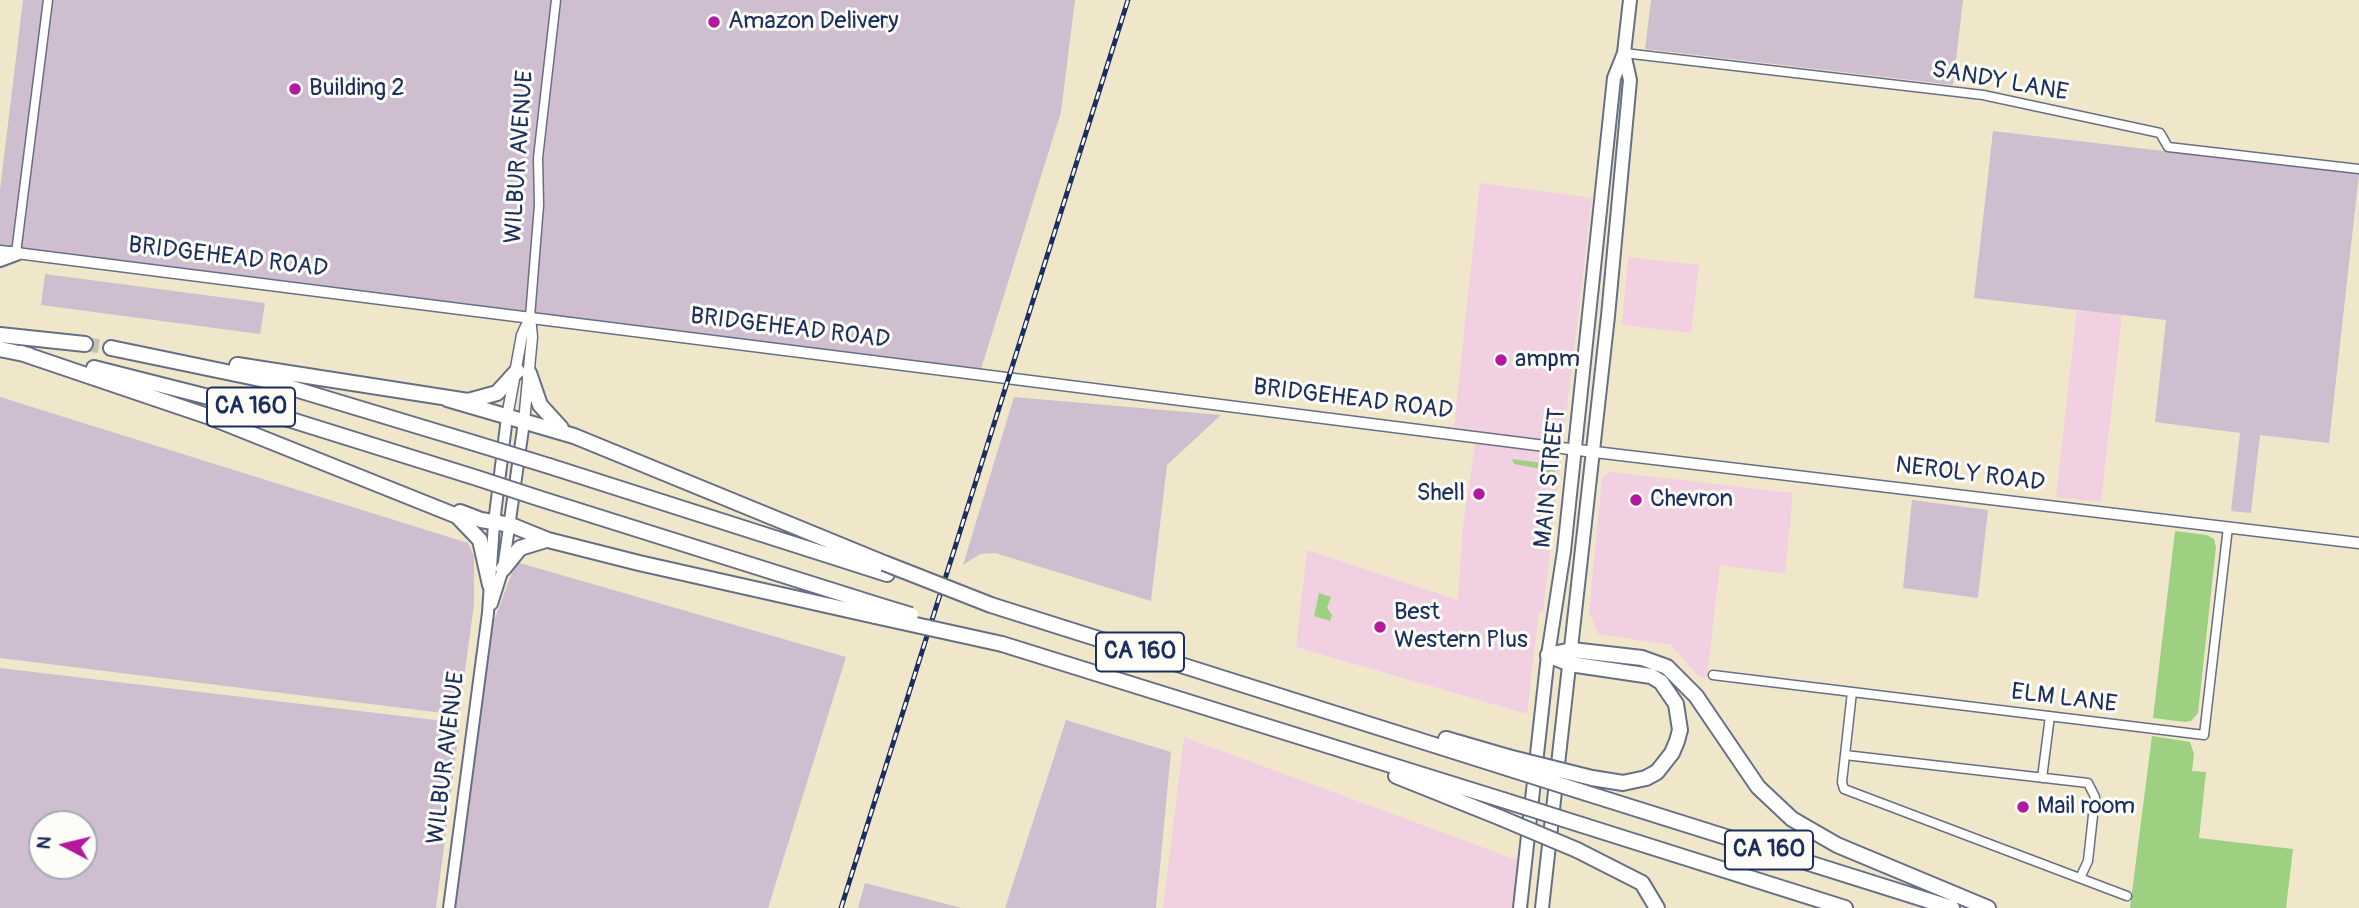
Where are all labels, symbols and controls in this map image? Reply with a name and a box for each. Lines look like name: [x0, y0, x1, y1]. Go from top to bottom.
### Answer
place label: Amazon Delivery: [728, 8, 899, 36]
marker: Amazon Delivery: [706, 14, 722, 30]
street label: SANDY LANE: [1930, 56, 2070, 108]
street label: WILBUR AVENUE: [500, 69, 540, 245]
place label: Building 2: [309, 75, 405, 103]
marker: Building 2: [287, 81, 303, 97]
street label: BRIDGEHEAD ROAD: [127, 231, 329, 285]
street label: BRIDGEHEAD ROAD: [689, 302, 891, 356]
place label: ampm: [1515, 346, 1580, 374]
marker: ampm: [1493, 352, 1509, 368]
street label: BRIDGEHEAD ROAD: [1252, 373, 1454, 427]
road number: CA 160: [207, 388, 295, 426]
street label: MAIN STREET: [1529, 407, 1573, 549]
street label: NEROLY ROAD: [1894, 452, 2046, 498]
place label: Shell: [1416, 480, 1465, 508]
marker: Shell: [1471, 486, 1487, 502]
place label: Chevron: [1650, 486, 1733, 514]
marker: Chevron: [1628, 492, 1644, 508]
place label: Best Western Plus: [1394, 599, 1528, 655]
marker: Best Western Plus: [1372, 619, 1388, 635]
road number: CA 160: [1096, 632, 1184, 672]
street label: WILBUR AVENUE: [422, 670, 472, 846]
street label: ELM LANE: [2009, 678, 2119, 720]
place label: Mail room: [2037, 793, 2135, 821]
marker: Mail room: [2015, 799, 2031, 815]
north arrow: [28, 810, 98, 880]
road number: CA 160: [1725, 830, 1813, 870]
text: N: [31, 835, 57, 851]

